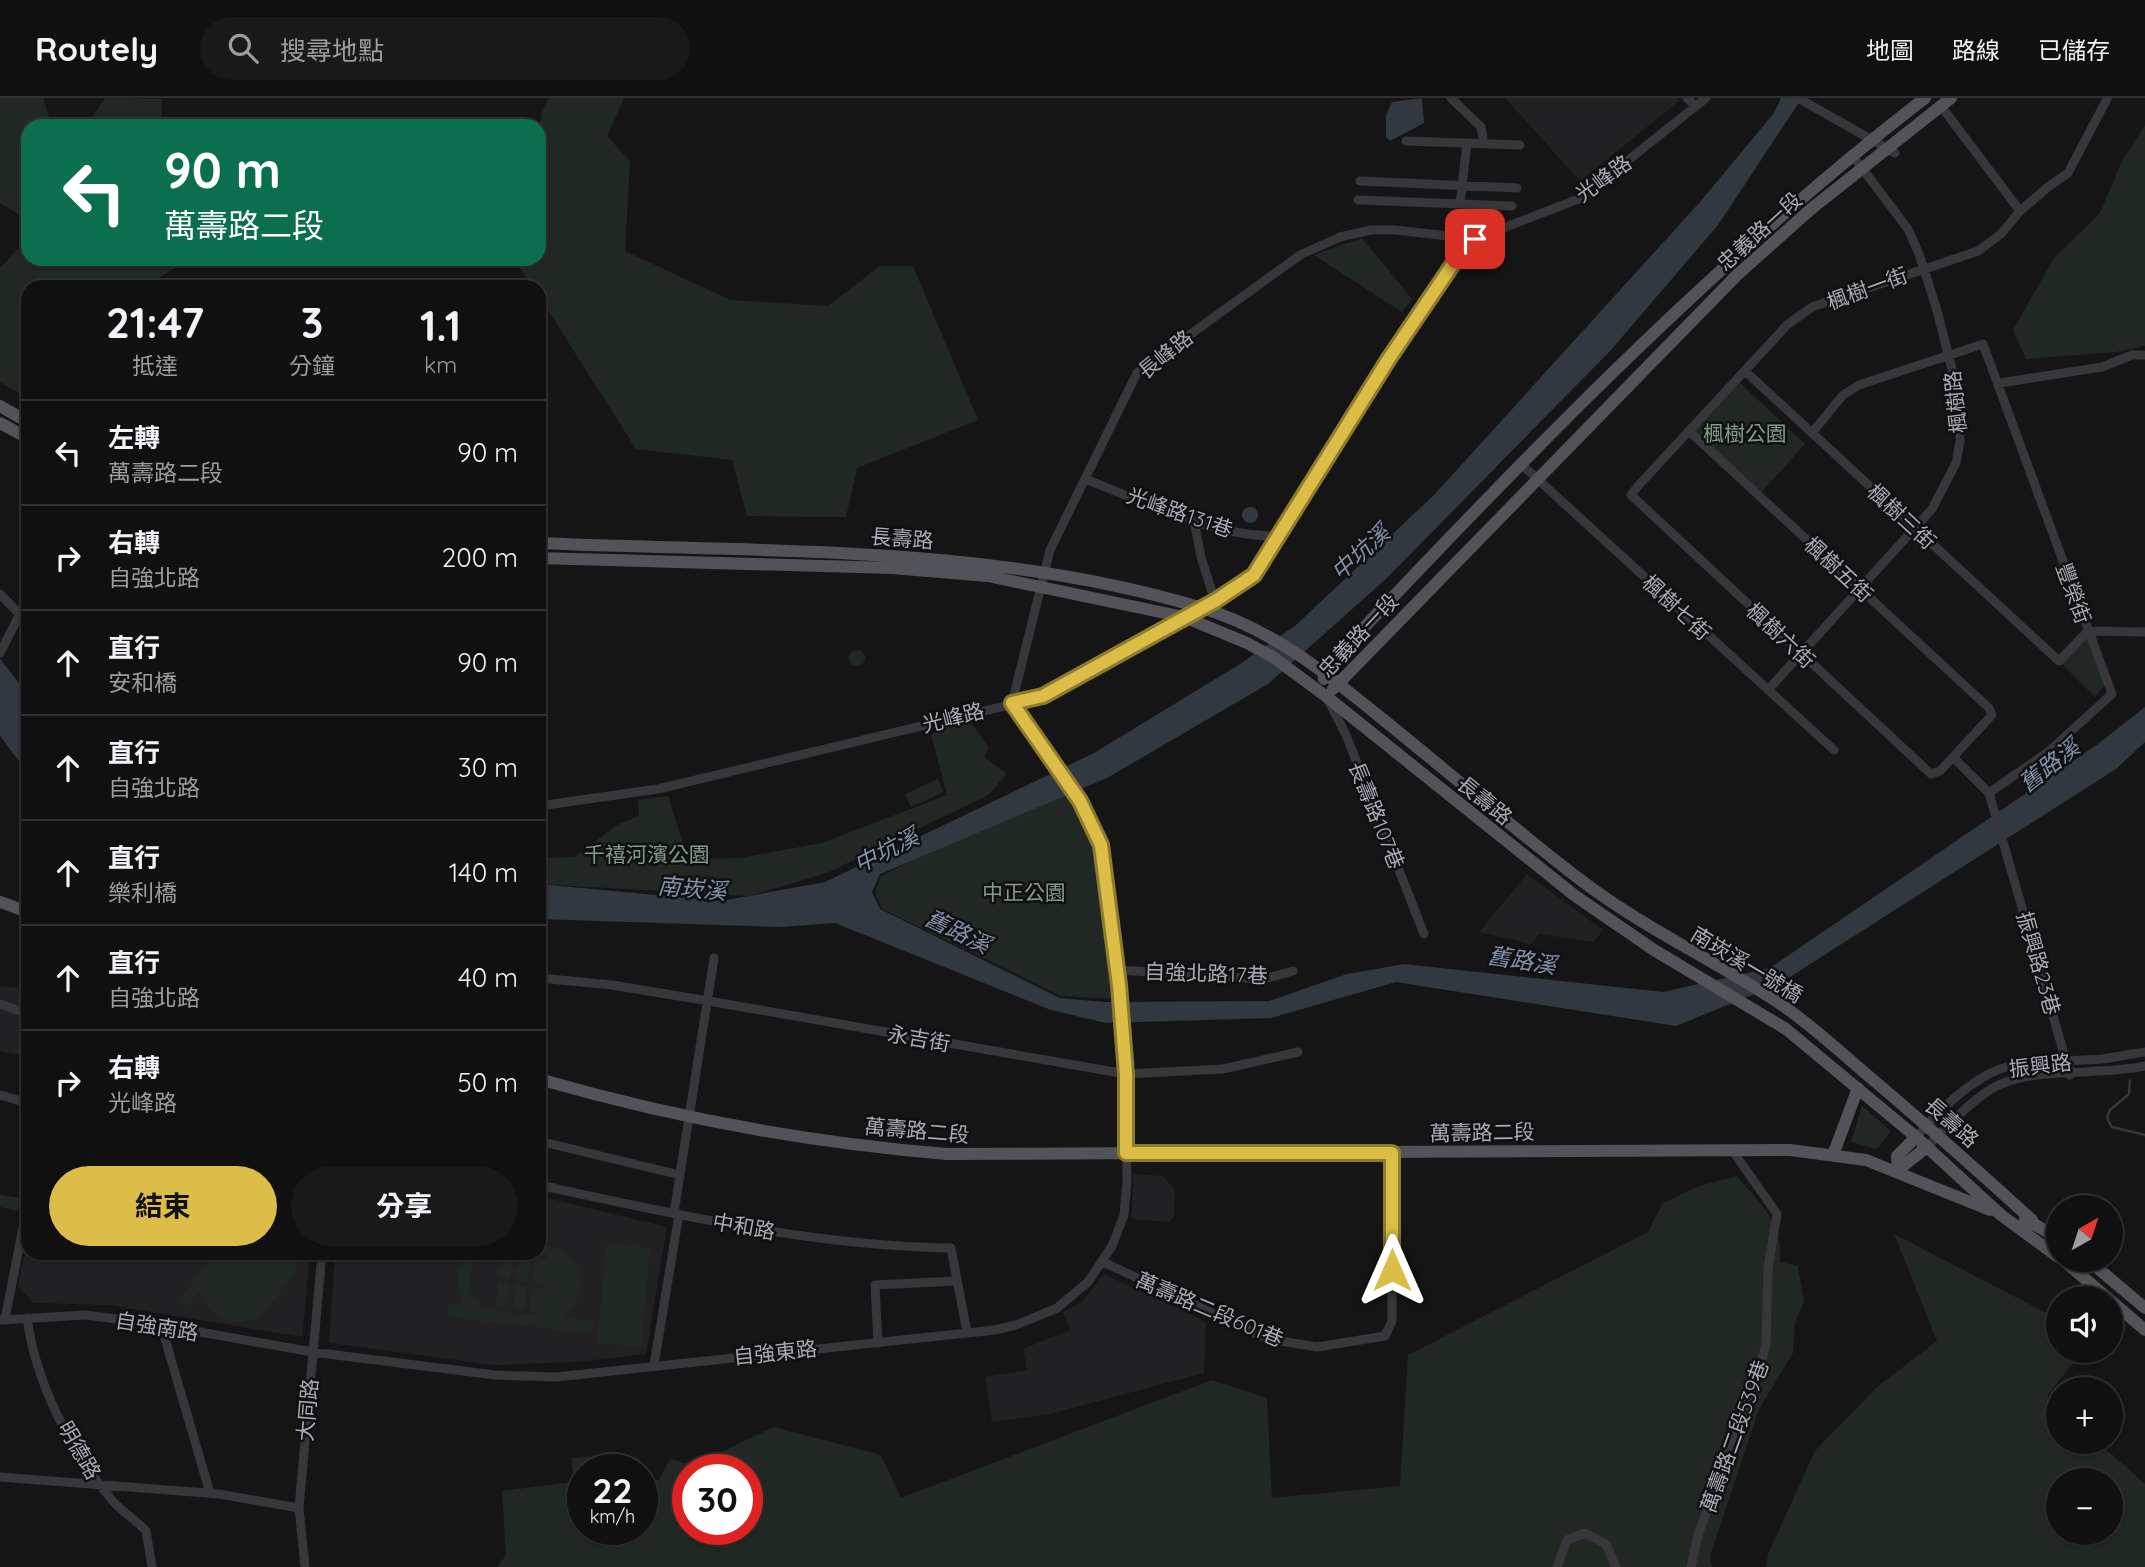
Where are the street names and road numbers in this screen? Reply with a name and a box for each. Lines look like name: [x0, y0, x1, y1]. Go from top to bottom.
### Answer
street label: 光峰路: [1570, 149, 1636, 207]
street label: 忠義路一段: [1711, 186, 1807, 276]
street label: 楓樹一街: [1823, 261, 1911, 315]
street label: 長峰路: [1132, 324, 1198, 384]
street label: 楓樹路: [1939, 369, 1971, 435]
street label: 楓樹三街: [1862, 478, 1942, 554]
street label: 光峰路131巷: [1124, 482, 1236, 542]
street label: 長壽路: [870, 523, 934, 553]
street label: 楓樹五街: [1799, 531, 1879, 607]
street label: 豐榮街: [2051, 559, 2097, 627]
street label: 楓樹七街: [1637, 569, 1717, 645]
street label: 忠義路一段: [1313, 588, 1403, 682]
street label: 楓樹六街: [1741, 597, 1821, 673]
street label: 光峰路: [919, 697, 987, 737]
street label: 長壽路107巷: [1344, 757, 1410, 873]
street label: 長壽路: [1452, 770, 1518, 830]
street label: 振興路23巷: [2012, 908, 2066, 1018]
street label: 南崁溪一號橋: [1686, 920, 1808, 1008]
street label: 自強北路17巷: [1144, 958, 1268, 988]
street label: 永吉街: [886, 1020, 952, 1056]
street label: 振興路: [2007, 1048, 2073, 1082]
street label: 長壽路: [1920, 1092, 1984, 1152]
street label: 萬壽路二段: [864, 1112, 970, 1148]
street label: 萬壽路二段: [1429, 1118, 1535, 1146]
street label: 中和路: [711, 1208, 777, 1244]
street label: 萬壽路二段601巷: [1132, 1266, 1288, 1352]
street label: 自強南路: [113, 1307, 201, 1345]
street label: 自強東路: [732, 1335, 818, 1369]
street label: 萬壽路二段539巷: [1694, 1356, 1774, 1516]
street label: 大同路: [291, 1377, 323, 1443]
street label: 明德路: [53, 1416, 107, 1484]

